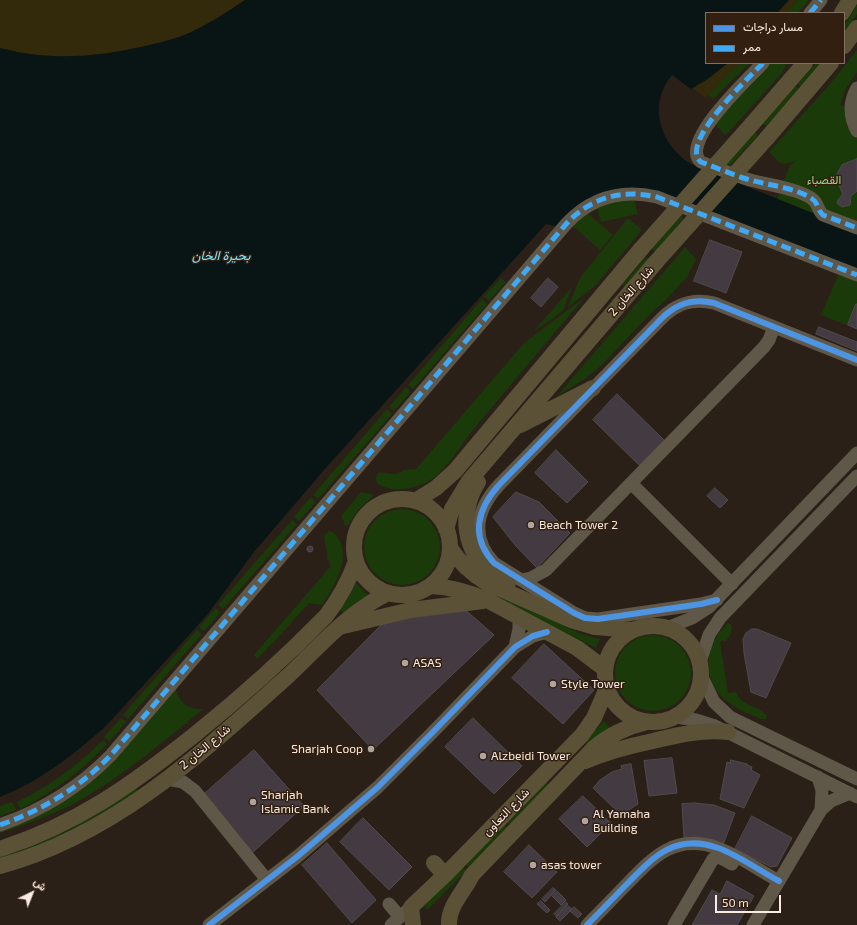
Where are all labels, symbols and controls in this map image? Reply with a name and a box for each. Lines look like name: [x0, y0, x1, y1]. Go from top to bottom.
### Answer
legend: [705, 12, 845, 64]
text: مسار دراجات: [743, 19, 803, 33]
text: ممر: [743, 39, 761, 53]
park label: القصباء: [807, 173, 841, 187]
water label: بحيرة الخان: [192, 248, 250, 264]
street label: شارع الخان 2: [605, 263, 657, 319]
place label: Beach Tower 2: [539, 518, 618, 532]
marker: Beach Tower 2: [526, 520, 536, 530]
place label: ASAS: [413, 656, 441, 670]
marker: ASAS: [400, 658, 410, 668]
place label: Style Tower: [561, 677, 625, 691]
marker: Style Tower: [548, 679, 558, 689]
street label: شارع الخان 2: [177, 722, 233, 772]
place label: Sharjah Coop: [291, 742, 363, 756]
marker: Sharjah Coop: [366, 744, 376, 754]
place label: Alzbeidi Tower: [491, 749, 570, 763]
marker: Alzbeidi Tower: [478, 751, 488, 761]
street label: شارع التعاون: [480, 785, 532, 839]
place label: Sharjah Islamic Bank: [261, 788, 330, 816]
marker: Sharjah Islamic Bank: [248, 797, 258, 807]
place label: Al Yamaha Building: [593, 807, 650, 835]
marker: Al Yamaha Building: [580, 816, 590, 826]
place label: asas tower: [541, 858, 602, 872]
marker: asas tower: [528, 860, 538, 870]
north arrow: [12, 873, 52, 913]
text: ش: [31, 875, 50, 893]
scale bar: [717, 887, 783, 913]
text: 50 m: [722, 895, 749, 909]

